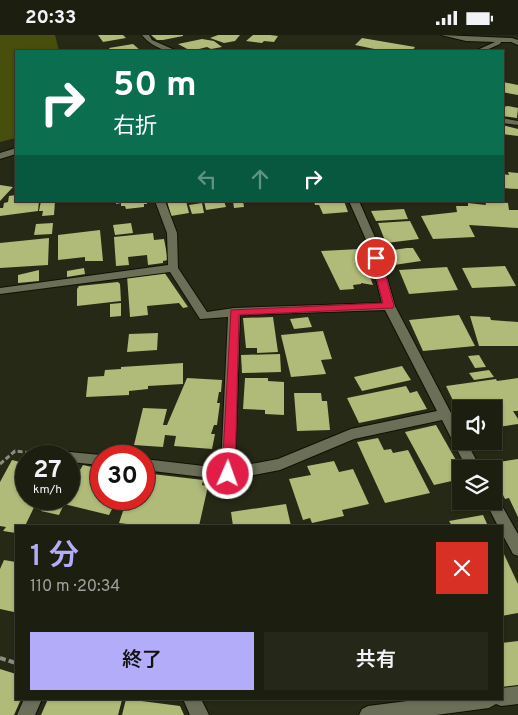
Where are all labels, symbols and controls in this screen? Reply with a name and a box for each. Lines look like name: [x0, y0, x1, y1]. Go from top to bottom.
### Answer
text: 20:33: [25, 6, 77, 30]
text: 50 m: [113, 64, 197, 108]
icon: right: [30, 70, 95, 135]
text: 右折: [113, 114, 157, 141]
icon: left: [193, 165, 221, 193]
icon: ahead: [246, 165, 274, 193]
icon: right: [299, 165, 327, 193]
pin: [355, 237, 397, 279]
icon: arrive: [362, 244, 390, 272]
map controls: [452, 400, 502, 510]
button: sound: [452, 400, 502, 450]
speed limit sign: 30: [90, 445, 155, 510]
position arrow: [201, 447, 253, 499]
text: 27: [33, 455, 62, 487]
button: layers: [452, 460, 502, 510]
text: km/h: [33, 482, 62, 498]
text: 1 分: [30, 539, 79, 576]
button: close: [436, 542, 488, 594]
text: 110 m · 20:34: [30, 577, 120, 597]
button: 終了: [30, 632, 254, 690]
button: 共有: [264, 632, 488, 690]

